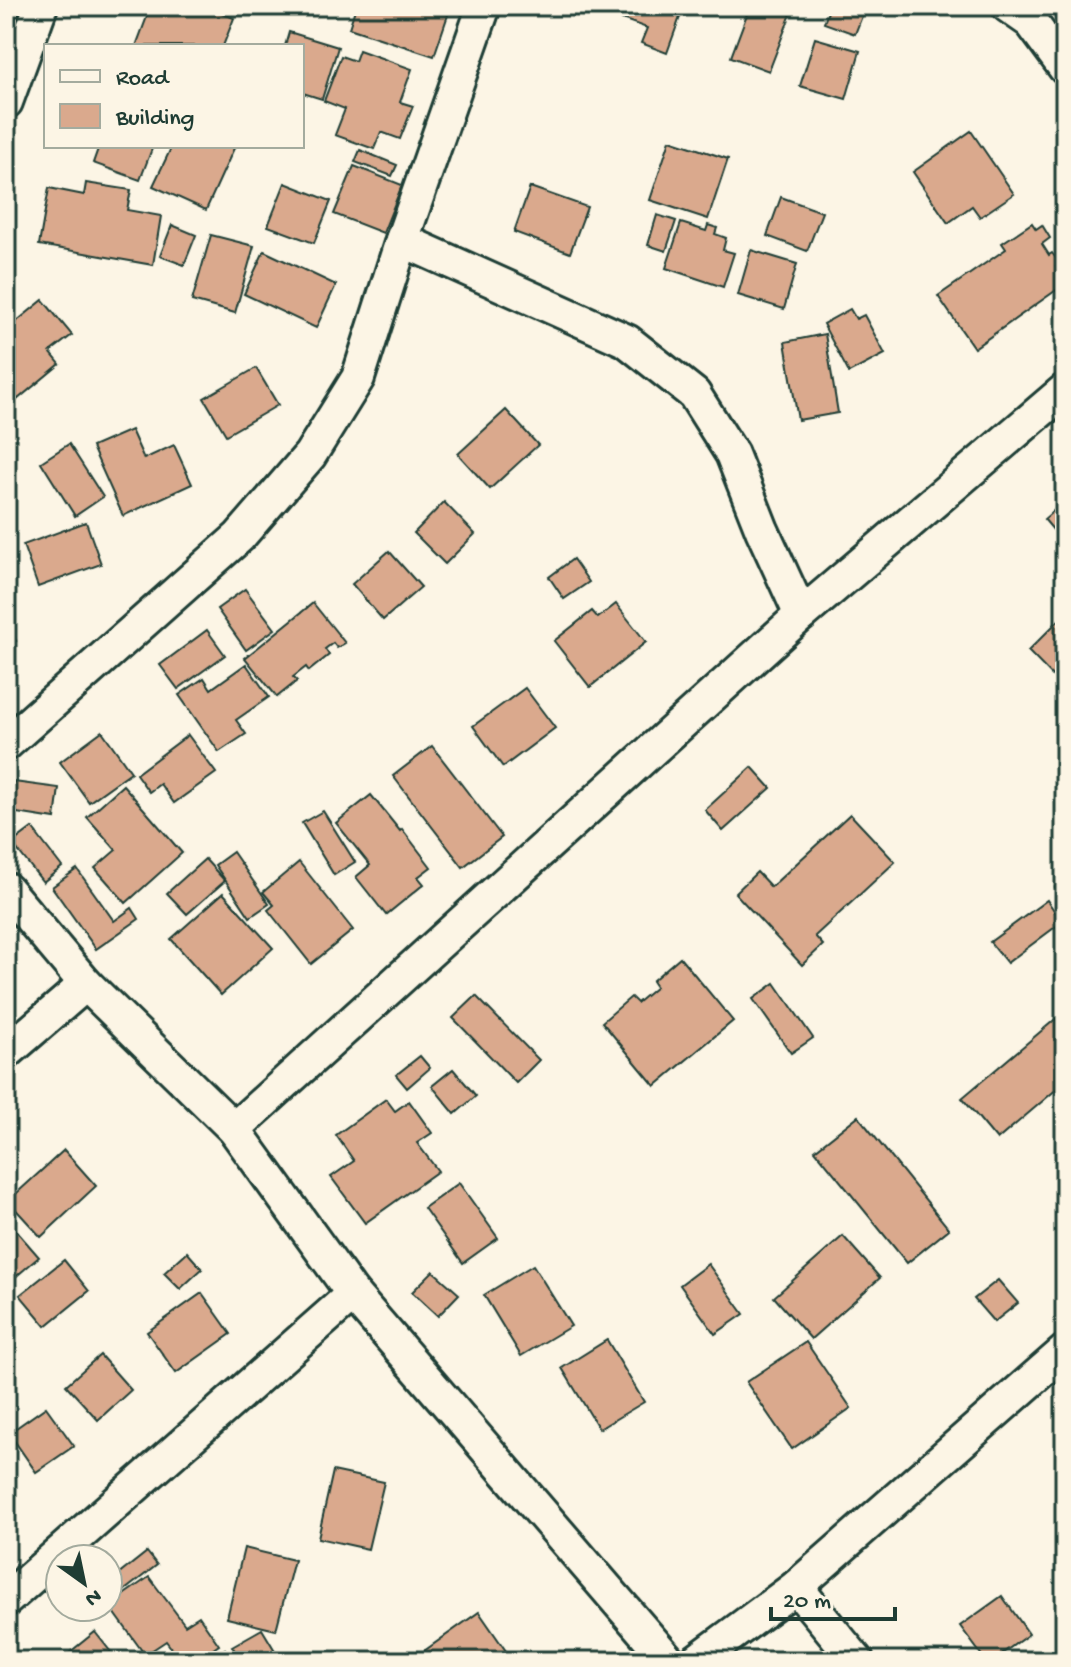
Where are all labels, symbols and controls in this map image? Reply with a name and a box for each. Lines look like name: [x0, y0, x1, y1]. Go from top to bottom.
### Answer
legend: [44, 44, 304, 148]
text: Road: [116, 65, 170, 94]
text: Building: [115, 105, 194, 134]
north arrow: [44, 1543, 124, 1623]
scale bar: [771, 1571, 895, 1621]
text: N: [80, 1582, 106, 1611]
text: 20 m: [783, 1588, 831, 1617]

